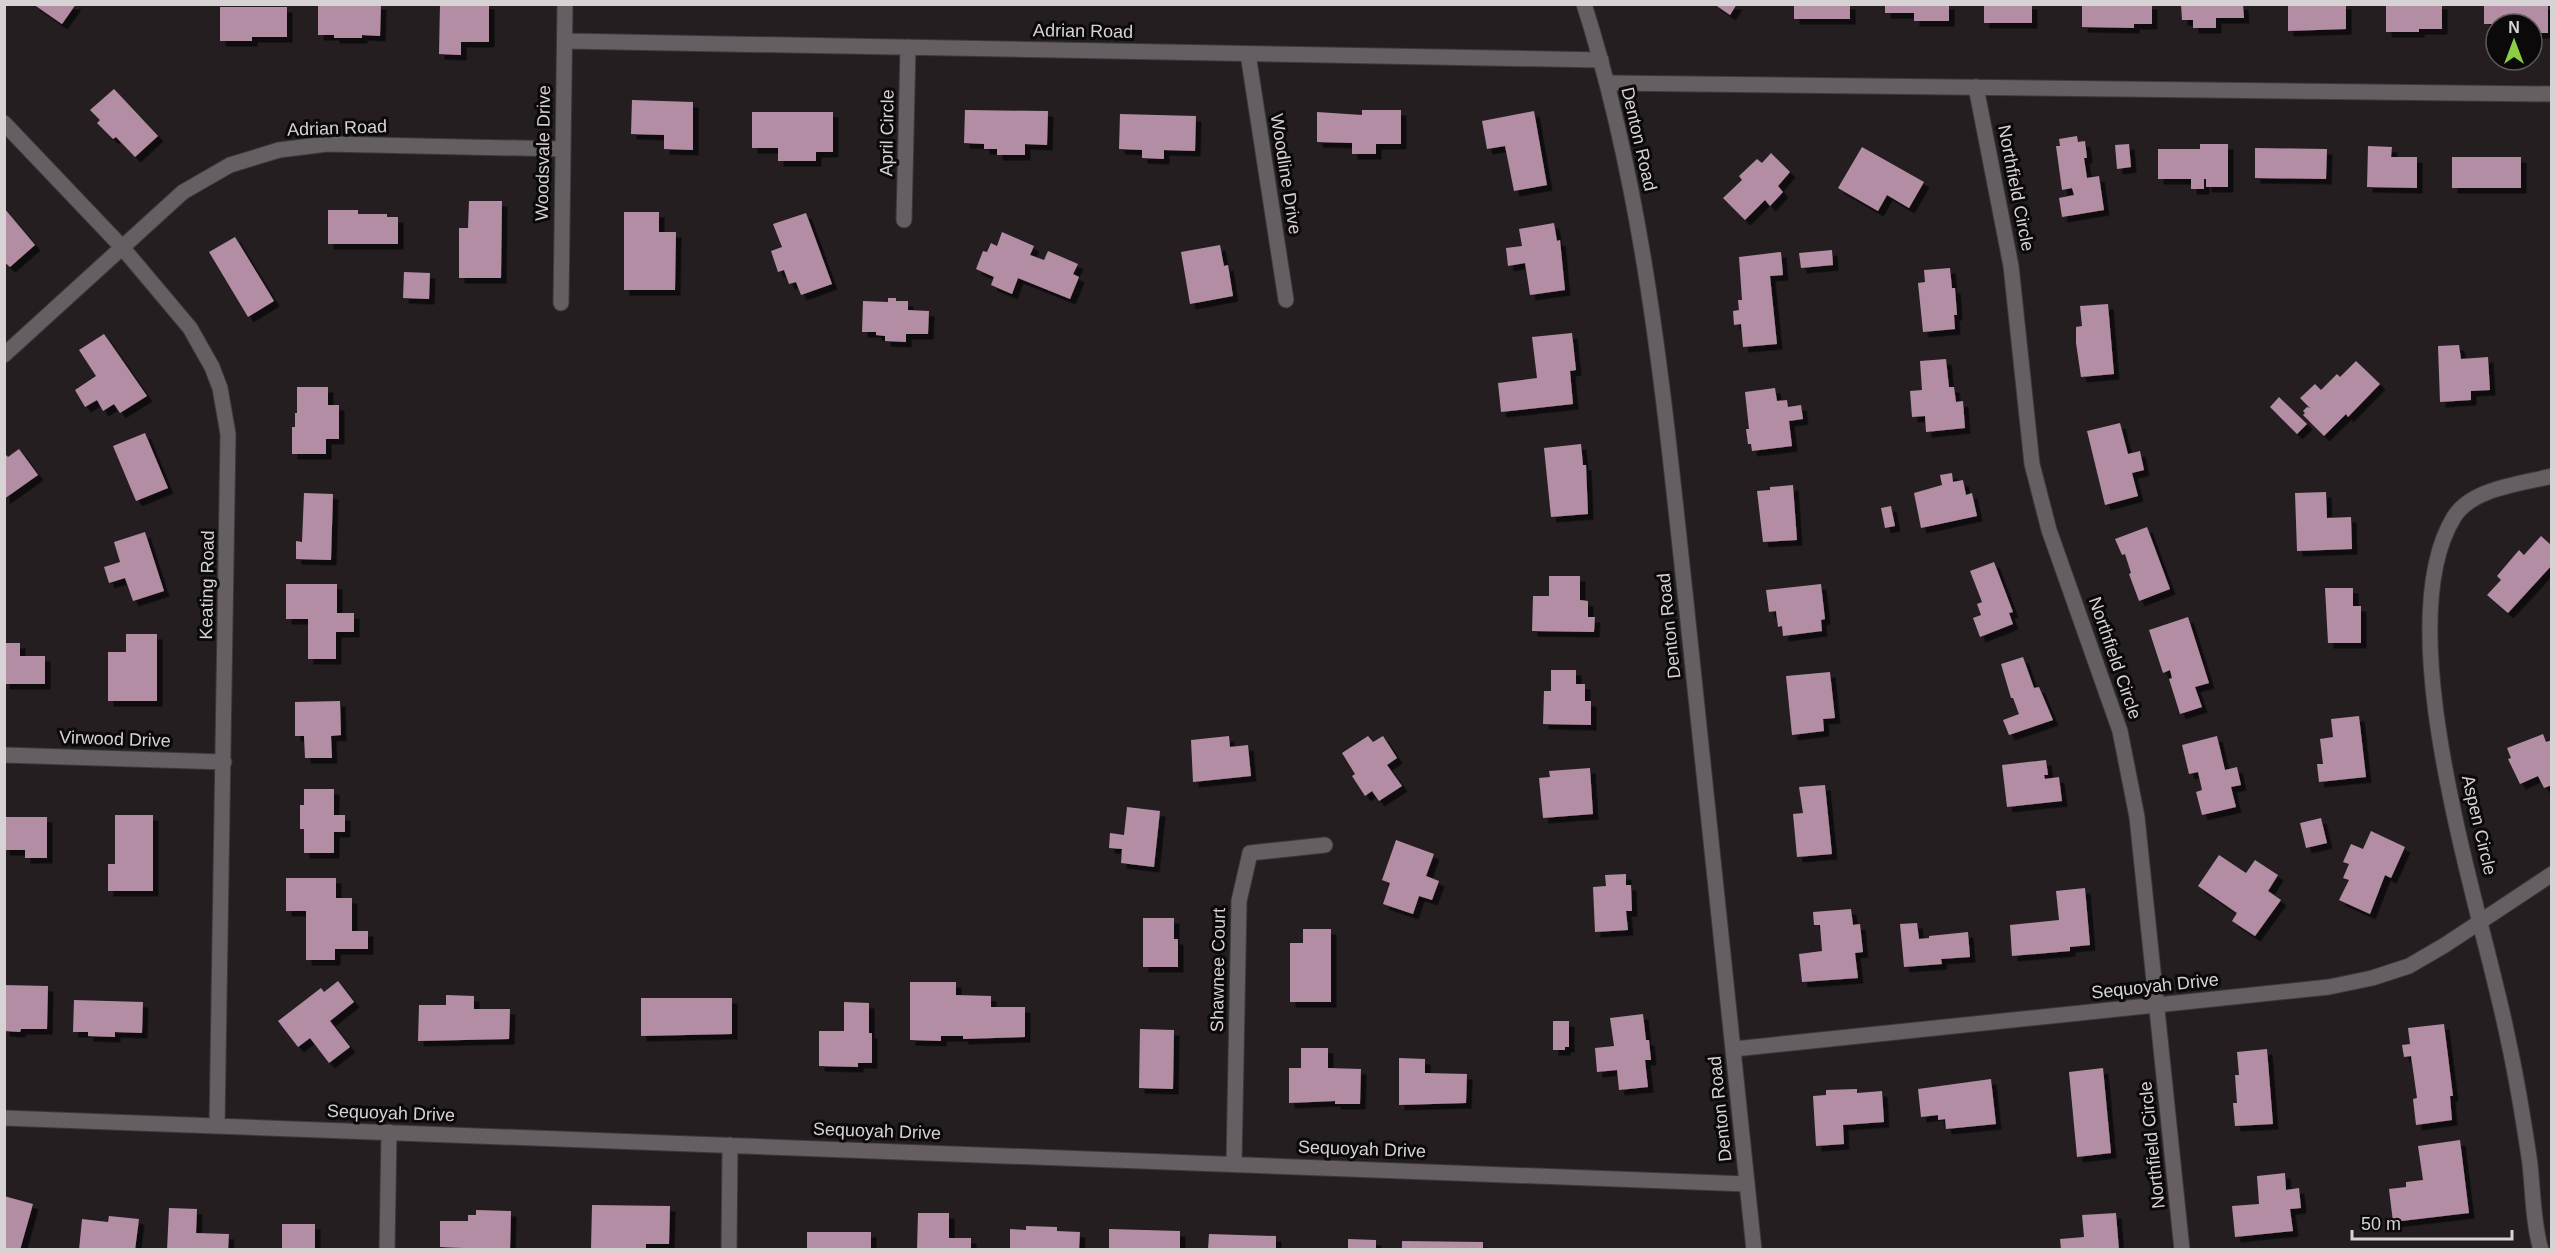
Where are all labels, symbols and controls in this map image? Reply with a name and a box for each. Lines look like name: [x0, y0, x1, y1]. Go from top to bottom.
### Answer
north arrow: [2484, 12, 2544, 72]
text: N: [2508, 19, 2520, 36]
street label: Adrian Road: [1033, 20, 1133, 42]
street label: Woodsvale Drive: [532, 85, 554, 221]
street label: Denton Road: [1617, 85, 1661, 193]
street label: April Circle: [876, 89, 898, 177]
street label: Woodline Drive: [1267, 112, 1305, 236]
street label: Adrian Road: [287, 116, 387, 140]
street label: Northfield Circle: [1994, 123, 2038, 253]
street label: Keating Road: [196, 530, 218, 640]
street label: Denton Road: [1654, 572, 1684, 680]
street label: Northfield Circle: [2085, 594, 2145, 722]
street label: Virwood Drive: [59, 727, 171, 751]
street label: Aspen Circle: [2458, 773, 2500, 877]
street label: Shawnee Court: [1207, 908, 1229, 1032]
street label: Sequoyah Drive: [2090, 969, 2220, 1003]
street label: Denton Road: [1705, 1055, 1735, 1163]
street label: Northfield Circle: [2135, 1080, 2169, 1210]
street label: Sequoyah Drive: [327, 1101, 455, 1125]
street label: Sequoyah Drive: [813, 1119, 941, 1143]
street label: Sequoyah Drive: [1298, 1137, 1426, 1161]
scale bar: [2352, 1203, 2512, 1241]
text: 50 m: [2361, 1214, 2401, 1234]

